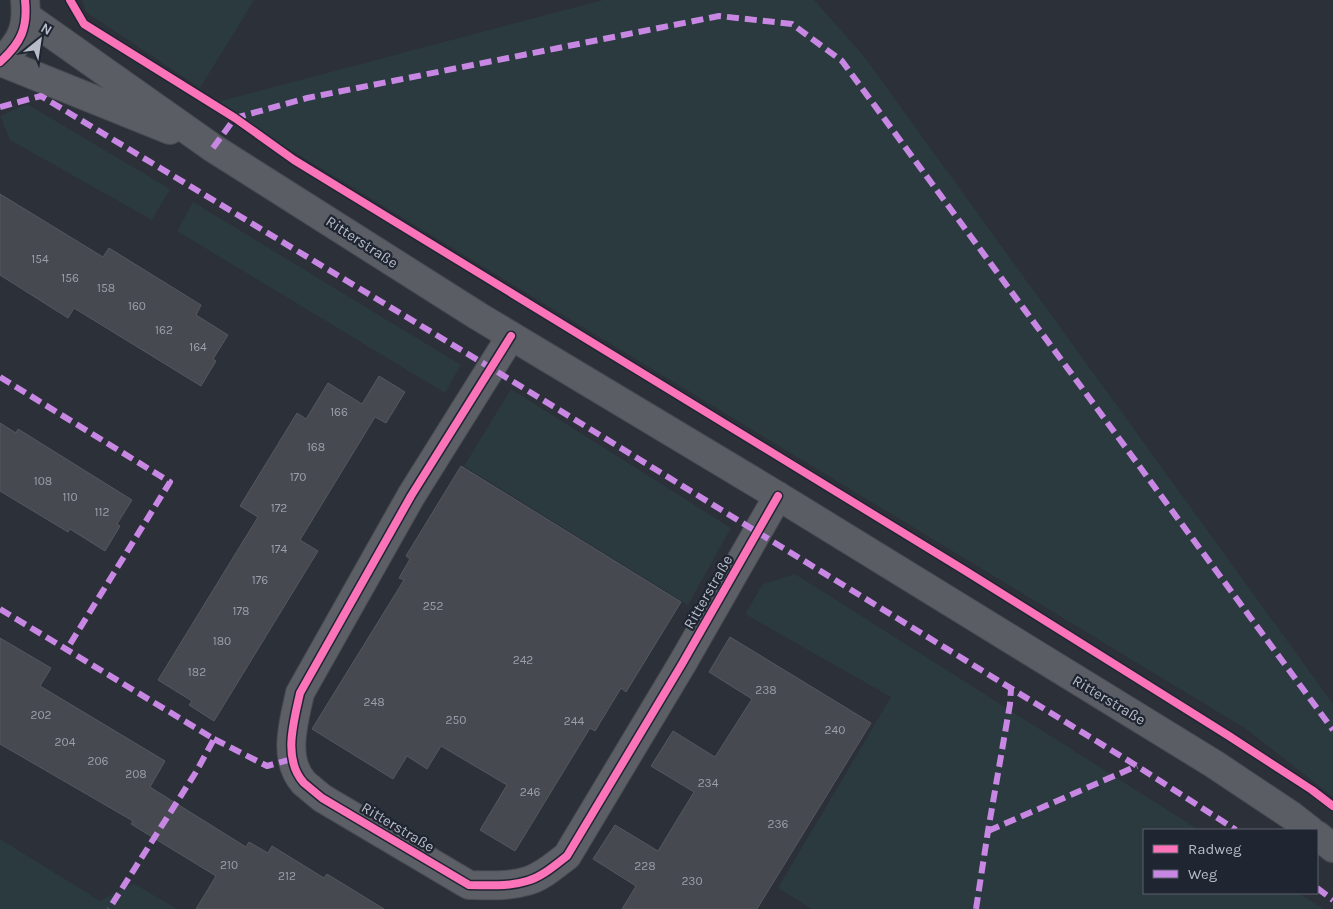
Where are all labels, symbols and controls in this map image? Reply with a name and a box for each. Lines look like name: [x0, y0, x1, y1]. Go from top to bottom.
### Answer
north arrow: [15, 15, 65, 65]
text: N: [38, 19, 55, 39]
street label: Ritterstraße: [323, 212, 401, 272]
house number: 154: [31, 252, 49, 266]
house number: 156: [61, 271, 79, 285]
house number: 158: [97, 281, 115, 295]
house number: 160: [128, 299, 146, 313]
house number: 162: [155, 323, 173, 337]
house number: 164: [189, 340, 207, 354]
house number: 166: [330, 405, 348, 419]
house number: 168: [307, 440, 325, 454]
house number: 170: [290, 470, 306, 484]
house number: 108: [34, 474, 52, 488]
house number: 110: [62, 490, 78, 504]
house number: 172: [271, 501, 287, 515]
house number: 112: [95, 505, 109, 519]
house number: 174: [271, 542, 287, 556]
street label: Ritterstraße: [680, 552, 736, 632]
house number: 176: [252, 573, 268, 587]
house number: 252: [423, 599, 443, 613]
house number: 178: [233, 604, 249, 618]
house number: 180: [213, 634, 231, 648]
house number: 242: [513, 653, 533, 667]
house number: 182: [188, 665, 206, 679]
street label: Ritterstraße: [1069, 671, 1149, 729]
house number: 238: [755, 683, 777, 697]
house number: 248: [363, 695, 385, 709]
house number: 202: [30, 708, 52, 722]
house number: 250: [446, 713, 466, 727]
house number: 244: [564, 714, 584, 728]
house number: 240: [825, 723, 845, 737]
house number: 204: [55, 735, 76, 749]
house number: 206: [88, 754, 109, 768]
house number: 208: [125, 767, 147, 781]
house number: 234: [698, 776, 719, 790]
house number: 246: [520, 785, 540, 799]
street label: Ritterstraße: [358, 798, 438, 856]
house number: 236: [768, 817, 789, 831]
legend: [1143, 829, 1318, 894]
text: Radweg: [1188, 840, 1242, 858]
house number: 210: [220, 858, 238, 872]
house number: 228: [634, 859, 656, 873]
text: Weg: [1188, 865, 1218, 883]
house number: 212: [278, 869, 296, 883]
house number: 230: [681, 874, 703, 888]

